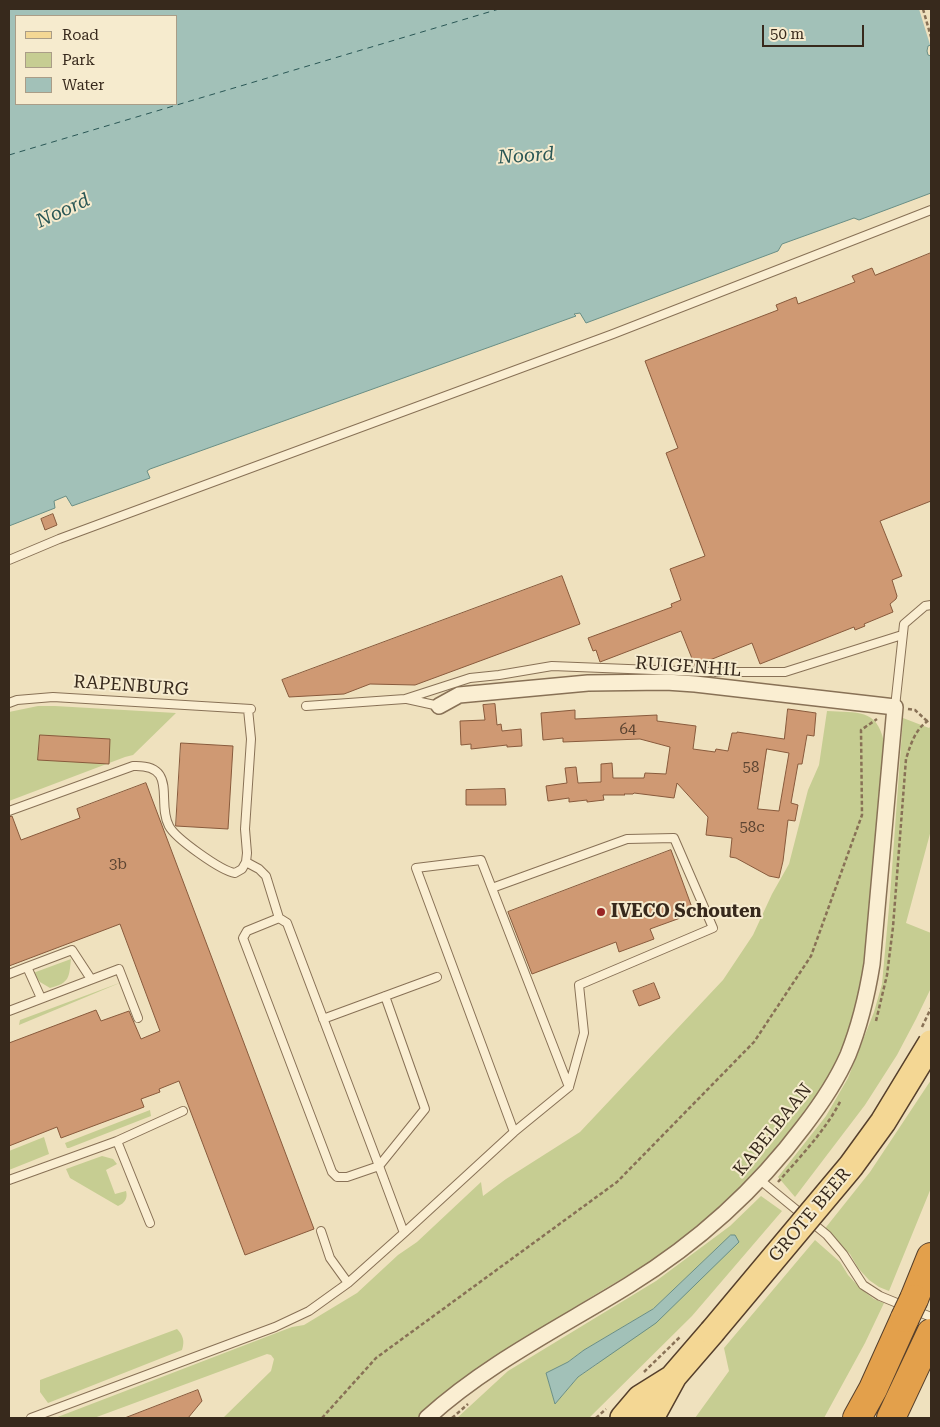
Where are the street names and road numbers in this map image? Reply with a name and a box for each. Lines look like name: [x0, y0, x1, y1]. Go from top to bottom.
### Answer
street label: RUIGENHIL: [634, 653, 742, 681]
street label: RAPENBURG: [73, 671, 189, 701]
street label: KABELBAAN: [729, 1079, 817, 1181]
street label: GROTE BEER: [764, 1164, 856, 1266]

